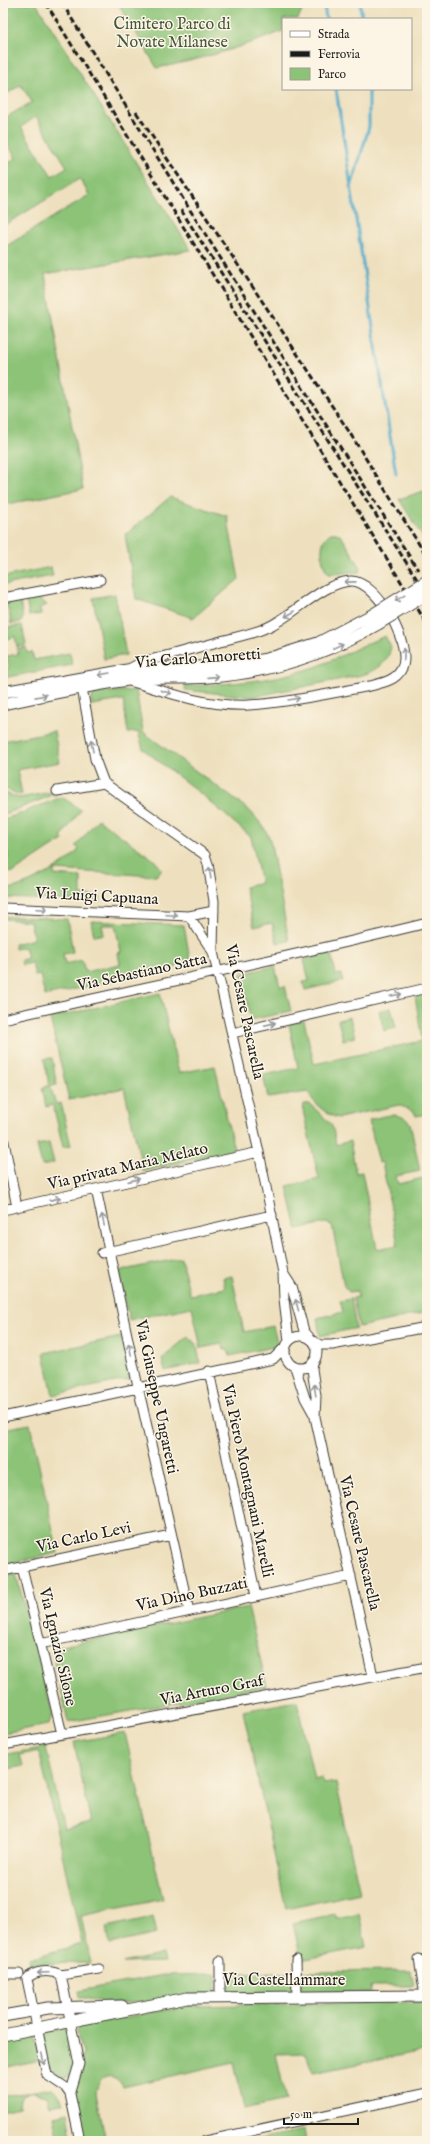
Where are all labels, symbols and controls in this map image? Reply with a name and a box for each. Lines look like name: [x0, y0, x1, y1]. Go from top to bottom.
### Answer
park label: Cimitero Parco di Novate Milanese: [114, 15, 230, 53]
legend: [282, 18, 412, 90]
text: Strada: [318, 27, 350, 42]
text: Ferrovia: [318, 47, 361, 62]
text: Parco: [318, 67, 347, 82]
one-way arrow: [344, 578, 357, 586]
one-way arrow: [394, 595, 406, 603]
one-way arrow: [284, 611, 296, 619]
one-way arrow: [332, 642, 344, 649]
street label: Via Carlo Amoretti: [133, 645, 262, 673]
one-way arrow: [400, 648, 408, 661]
one-way arrow: [98, 670, 111, 678]
one-way arrow: [206, 673, 219, 681]
one-way arrow: [159, 689, 172, 696]
one-way arrow: [34, 692, 47, 700]
one-way arrow: [287, 694, 300, 702]
one-way arrow: [88, 740, 96, 753]
one-way arrow: [206, 867, 214, 880]
street label: Via Luigi Capuana: [34, 884, 159, 910]
one-way arrow: [35, 906, 48, 913]
one-way arrow: [165, 912, 178, 919]
street label: Via Cesare Pascarella: [220, 942, 268, 1081]
street label: Via Sebastiano Satta: [74, 949, 209, 997]
one-way arrow: [390, 990, 403, 998]
one-way arrow: [263, 1020, 276, 1028]
street label: Via privata Maria Melato: [45, 1139, 210, 1195]
one-way arrow: [127, 1176, 140, 1184]
one-way arrow: [48, 1194, 61, 1202]
one-way arrow: [98, 1214, 106, 1227]
one-way arrow: [293, 1298, 300, 1311]
street label: Via Giuseppe Ungaretti: [130, 1317, 182, 1476]
one-way arrow: [126, 1343, 134, 1356]
street label: Via Piero Montagnani Marelli: [217, 1382, 277, 1579]
one-way arrow: [311, 1384, 319, 1397]
street label: Via Cesare Pascarella: [334, 1473, 384, 1612]
street label: Via Carlo Levi: [34, 1518, 133, 1558]
street label: Via Dino Buzzati: [134, 1573, 249, 1617]
street label: Via Ignazio Silone: [33, 1585, 80, 1708]
street label: Via Arturo Graf: [158, 1671, 269, 1711]
one-way arrow: [37, 1969, 50, 1976]
street label: Via Castellammare: [222, 1971, 345, 1991]
one-way arrow: [39, 2052, 47, 2065]
scale bar: [284, 2100, 358, 2126]
text: 50 m: [290, 2107, 312, 2122]

